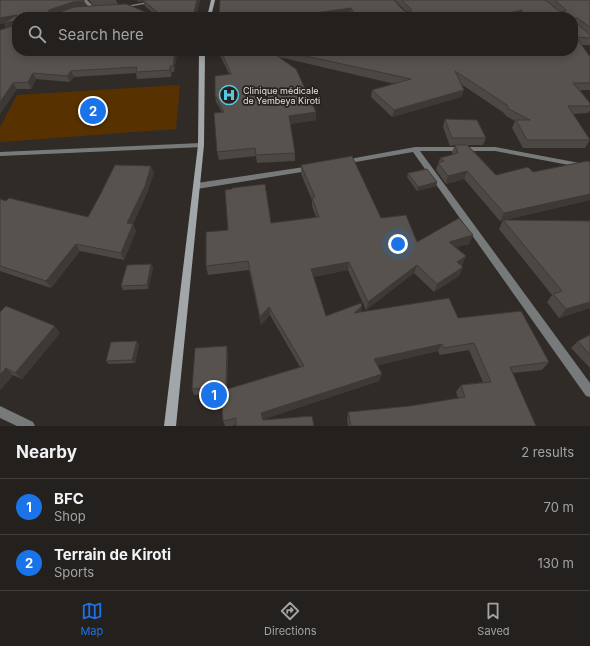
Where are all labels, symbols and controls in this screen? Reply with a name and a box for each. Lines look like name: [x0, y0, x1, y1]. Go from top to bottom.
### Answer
search box: [12, 12, 578, 56]
icon: search: [26, 23, 48, 45]
text: Search here: [58, 25, 144, 44]
hospital icon: Clinique médicale de Yembeya Kiroti: [218, 84, 240, 106]
place label: Clinique médicale de Yembeya Kiroti: [243, 85, 320, 106]
pin: 2: [80, 96, 106, 126]
your location: [388, 234, 408, 254]
pin: 1: [201, 380, 227, 410]
text: Nearby: [16, 442, 77, 462]
text: 2 results: [521, 444, 574, 460]
text: BFC: [54, 489, 84, 508]
text: 1: [26, 499, 32, 515]
text: 70 m: [544, 499, 574, 515]
text: Shop: [54, 508, 86, 524]
text: Terrain de Kiroti: [54, 545, 171, 564]
text: 2: [25, 555, 33, 571]
text: 130 m: [537, 555, 574, 571]
text: Sports: [54, 564, 94, 580]
tab: Map: [80, 600, 103, 638]
tab: Directions: [264, 600, 317, 638]
tab: Saved: [477, 600, 510, 638]

